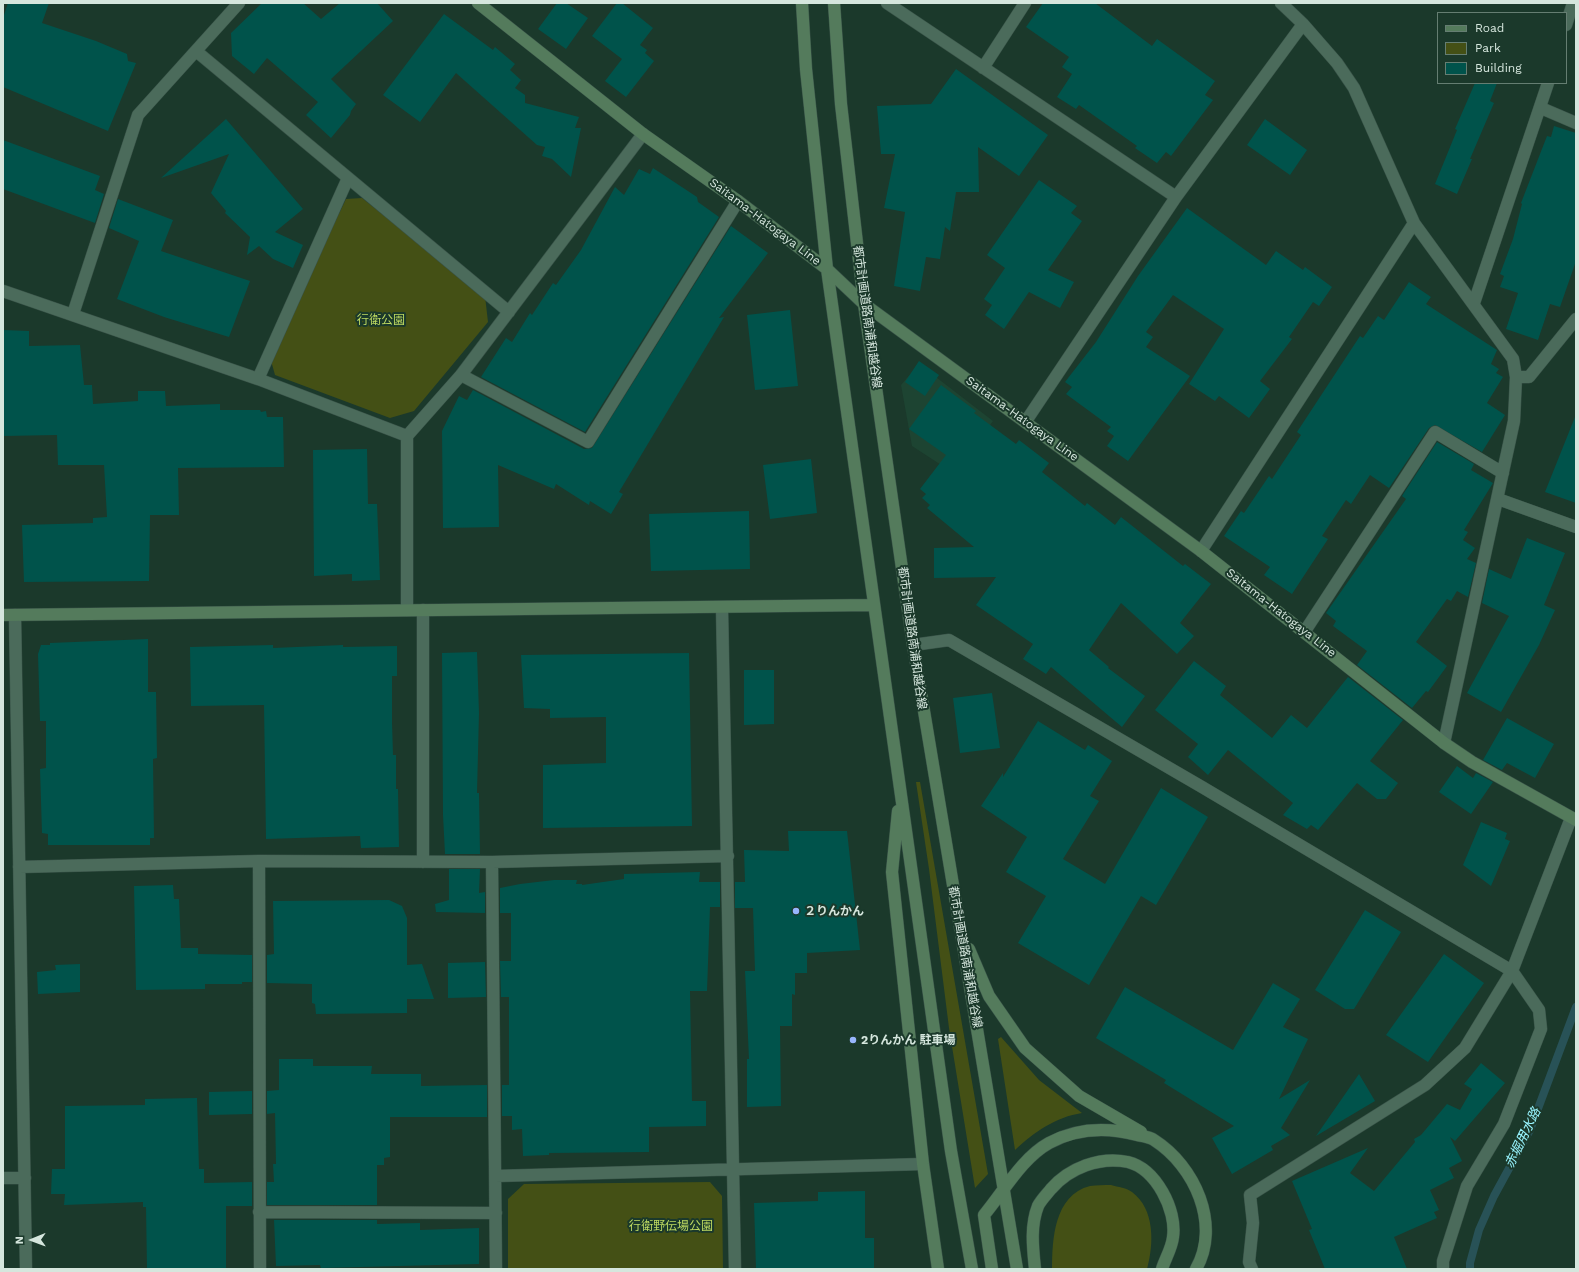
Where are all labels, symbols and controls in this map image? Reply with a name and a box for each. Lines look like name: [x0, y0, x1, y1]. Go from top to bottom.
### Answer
legend: [1437, 12, 1567, 84]
text: Road: [1475, 21, 1504, 35]
text: Park: [1475, 41, 1501, 55]
text: Building: [1475, 61, 1522, 75]
street label: Saitama-Hatogaya Line: [707, 175, 823, 269]
street label: 都市計画道路南浦和越谷線: [850, 245, 884, 389]
park label: 行衛公園: [357, 313, 405, 327]
street label: Saitama-Hatogaya Line: [963, 373, 1081, 465]
street label: 都市計画道路南浦和越谷線: [895, 566, 929, 710]
street label: Saitama-Hatogaya Line: [1223, 566, 1339, 660]
street label: 都市計画道路南浦和越谷線: [945, 885, 985, 1029]
place label: ２りんかん: [804, 904, 864, 918]
marker: ２りんかん: [791, 906, 801, 916]
place label: 2りんかん 駐車場: [861, 1033, 956, 1047]
marker: 2りんかん 駐車場: [848, 1035, 858, 1045]
water label: 赤堀用水路: [1502, 1105, 1544, 1171]
park label: 行衛野伝場公園: [629, 1219, 713, 1233]
north arrow: [12, 1220, 52, 1260]
text: N: [13, 1236, 26, 1244]

